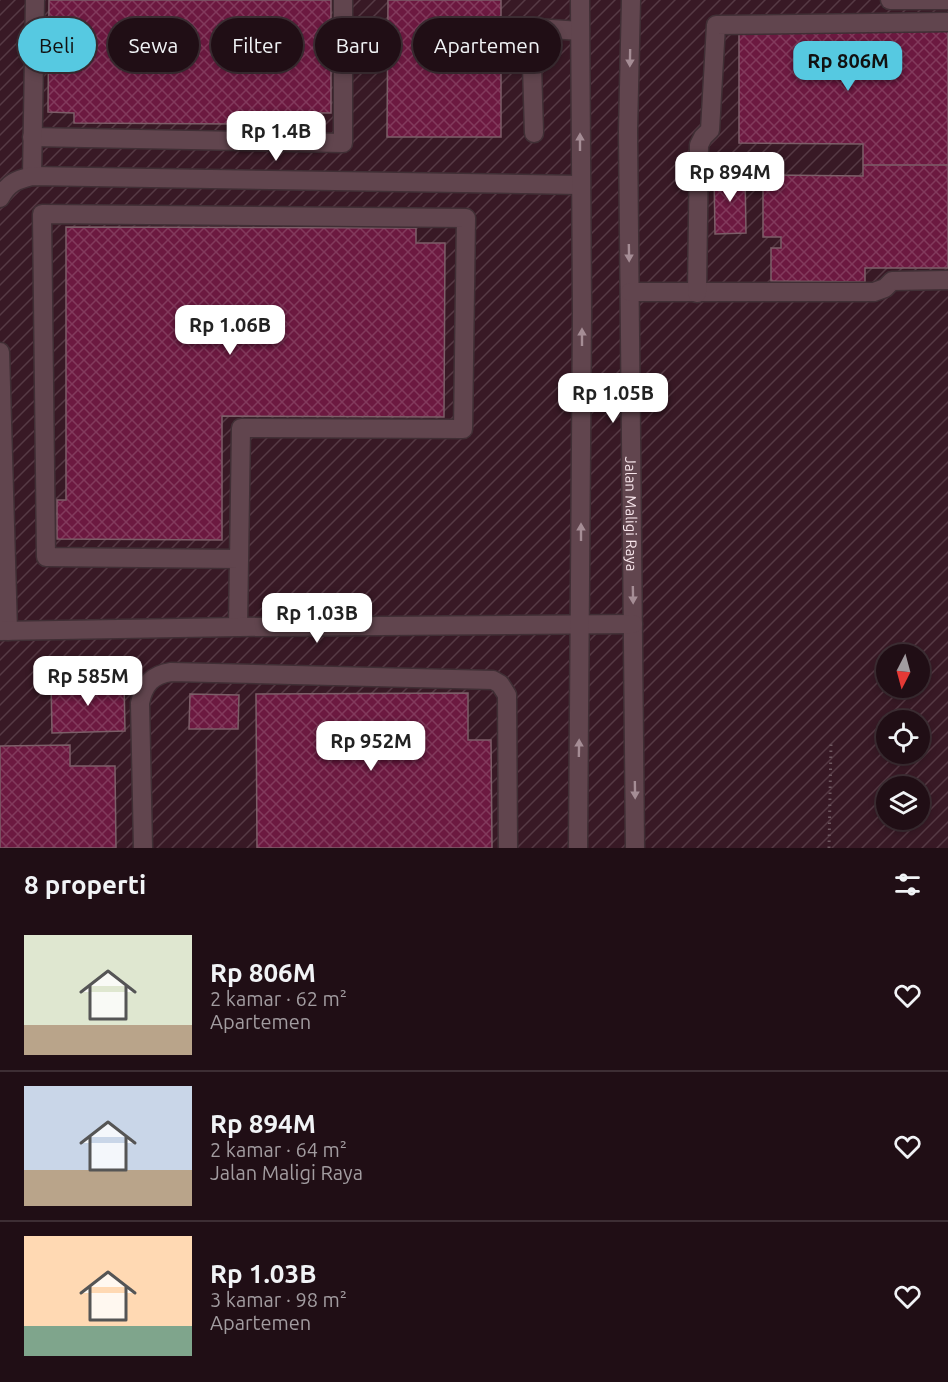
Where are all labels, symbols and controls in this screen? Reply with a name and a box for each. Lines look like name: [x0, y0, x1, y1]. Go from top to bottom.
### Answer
chip: Beli: [18, 18, 96, 72]
chip: Sewa: [108, 18, 199, 72]
chip: Filter: [211, 18, 303, 72]
chip: Baru: [315, 18, 401, 72]
chip: Apartemen: [413, 18, 561, 72]
pin: Rp 806M: [793, 41, 903, 92]
one-way arrow: [625, 49, 634, 68]
text: Rp 806M: [807, 49, 889, 72]
pin: Rp 1.4B: [221, 111, 331, 162]
text: Rp 1.4B: [241, 119, 311, 142]
one-way arrow: [575, 132, 585, 151]
pin: Rp 894M: [675, 152, 785, 203]
text: Rp 894M: [689, 160, 771, 183]
one-way arrow: [624, 244, 634, 263]
pin: Rp 1.06B: [168, 305, 292, 356]
text: Rp 1.06B: [189, 313, 271, 336]
one-way arrow: [577, 327, 587, 346]
pin: Rp 1.05B: [551, 373, 675, 424]
text: Rp 1.05B: [572, 381, 654, 404]
street label: Jalan Maligi Raya: [623, 456, 641, 571]
one-way arrow: [576, 522, 586, 541]
one-way arrow: [628, 586, 638, 605]
pin: Rp 1.03B: [255, 593, 379, 644]
text: Rp 1.03B: [276, 601, 358, 624]
north arrow: [876, 644, 930, 698]
map controls: [876, 644, 930, 830]
pin: Rp 585M: [33, 656, 143, 707]
text: Rp 585M: [47, 664, 129, 687]
button: locate: [876, 710, 930, 764]
pin: Rp 952M: [316, 721, 426, 772]
text: Rp 952M: [330, 729, 412, 752]
one-way arrow: [574, 738, 584, 757]
button: layers: [876, 776, 930, 830]
one-way arrow: [630, 781, 640, 800]
icon: filters: [891, 868, 924, 901]
text: 8 properti: [24, 870, 146, 899]
text: Rp 806M: [210, 958, 316, 987]
icon: home: [72, 959, 144, 1031]
icon: heart: [891, 979, 924, 1012]
text: 2 kamar · 62 m²: [210, 987, 347, 1010]
text: Apartemen: [210, 1010, 311, 1033]
text: Rp 894M: [210, 1109, 316, 1138]
icon: home: [72, 1110, 144, 1182]
icon: heart: [891, 1130, 924, 1163]
text: 2 kamar · 64 m²: [210, 1138, 347, 1161]
text: Jalan Maligi Raya: [210, 1161, 363, 1184]
text: Rp 1.03B: [210, 1259, 316, 1288]
icon: home: [72, 1260, 144, 1332]
icon: heart: [891, 1280, 924, 1313]
text: 3 kamar · 98 m²: [210, 1288, 347, 1311]
text: Apartemen: [210, 1311, 311, 1334]

